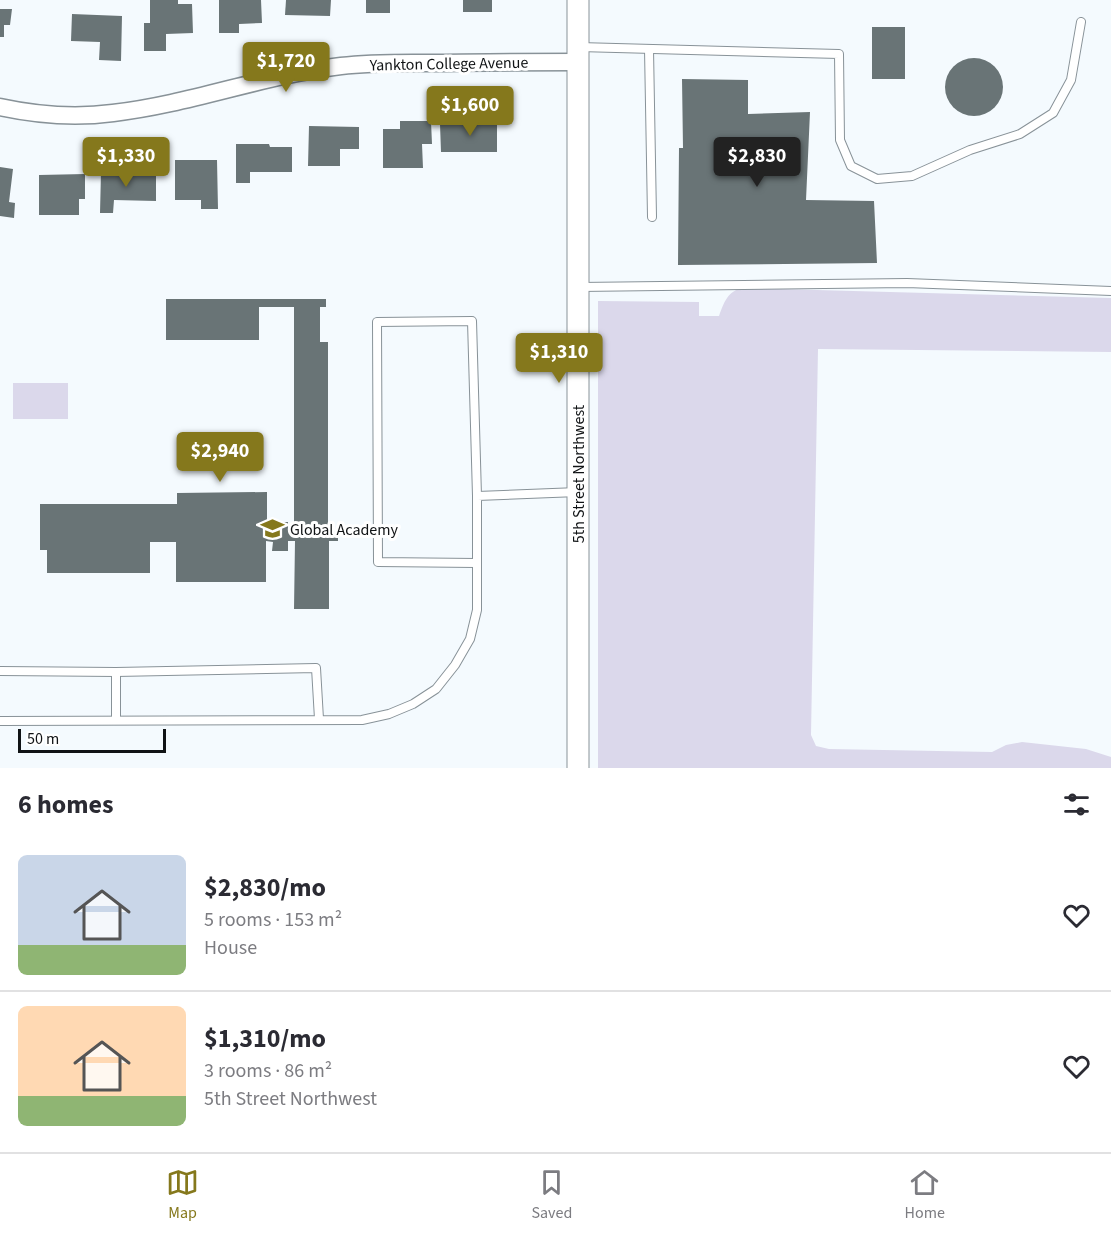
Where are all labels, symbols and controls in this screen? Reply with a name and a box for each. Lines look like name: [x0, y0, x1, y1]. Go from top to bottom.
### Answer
pin: $1,720: [237, 42, 335, 93]
text: $1,720: [257, 47, 315, 75]
street label: Yankton College Avenue: [368, 52, 529, 76]
pin: $1,600: [421, 86, 519, 137]
text: $1,600: [441, 91, 499, 119]
pin: $1,330: [77, 137, 175, 188]
pin: $2,830: [708, 137, 806, 188]
text: $1,330: [97, 142, 155, 170]
text: $2,830: [728, 142, 786, 170]
pin: $1,310: [510, 333, 608, 384]
text: $1,310: [530, 338, 588, 366]
street label: 5th Street Northwest: [568, 404, 590, 543]
pin: $2,940: [171, 432, 269, 483]
text: $2,940: [191, 437, 249, 465]
school or university icon: Global Academy: [259, 516, 285, 542]
place label: Global Academy: [290, 519, 399, 541]
scale bar: [18, 726, 166, 754]
text: 50 m: [27, 728, 59, 750]
text: 6 homes: [18, 786, 113, 823]
icon: filters: [1060, 788, 1093, 821]
text: $2,830/mo: [204, 869, 326, 906]
icon: home: [66, 879, 138, 951]
icon: heart: [1060, 899, 1093, 932]
text: 5 rooms · 153 m²: [204, 906, 342, 934]
text: House: [204, 934, 257, 962]
text: $1,310/mo: [204, 1020, 326, 1057]
icon: home: [66, 1030, 138, 1102]
icon: heart: [1060, 1050, 1093, 1083]
text: 3 rooms · 86 m²: [204, 1057, 332, 1085]
text: 5th Street Northwest: [204, 1085, 377, 1113]
tab: Map: [166, 1166, 199, 1224]
tab: Saved: [531, 1166, 572, 1224]
tab: Home: [905, 1166, 945, 1224]

